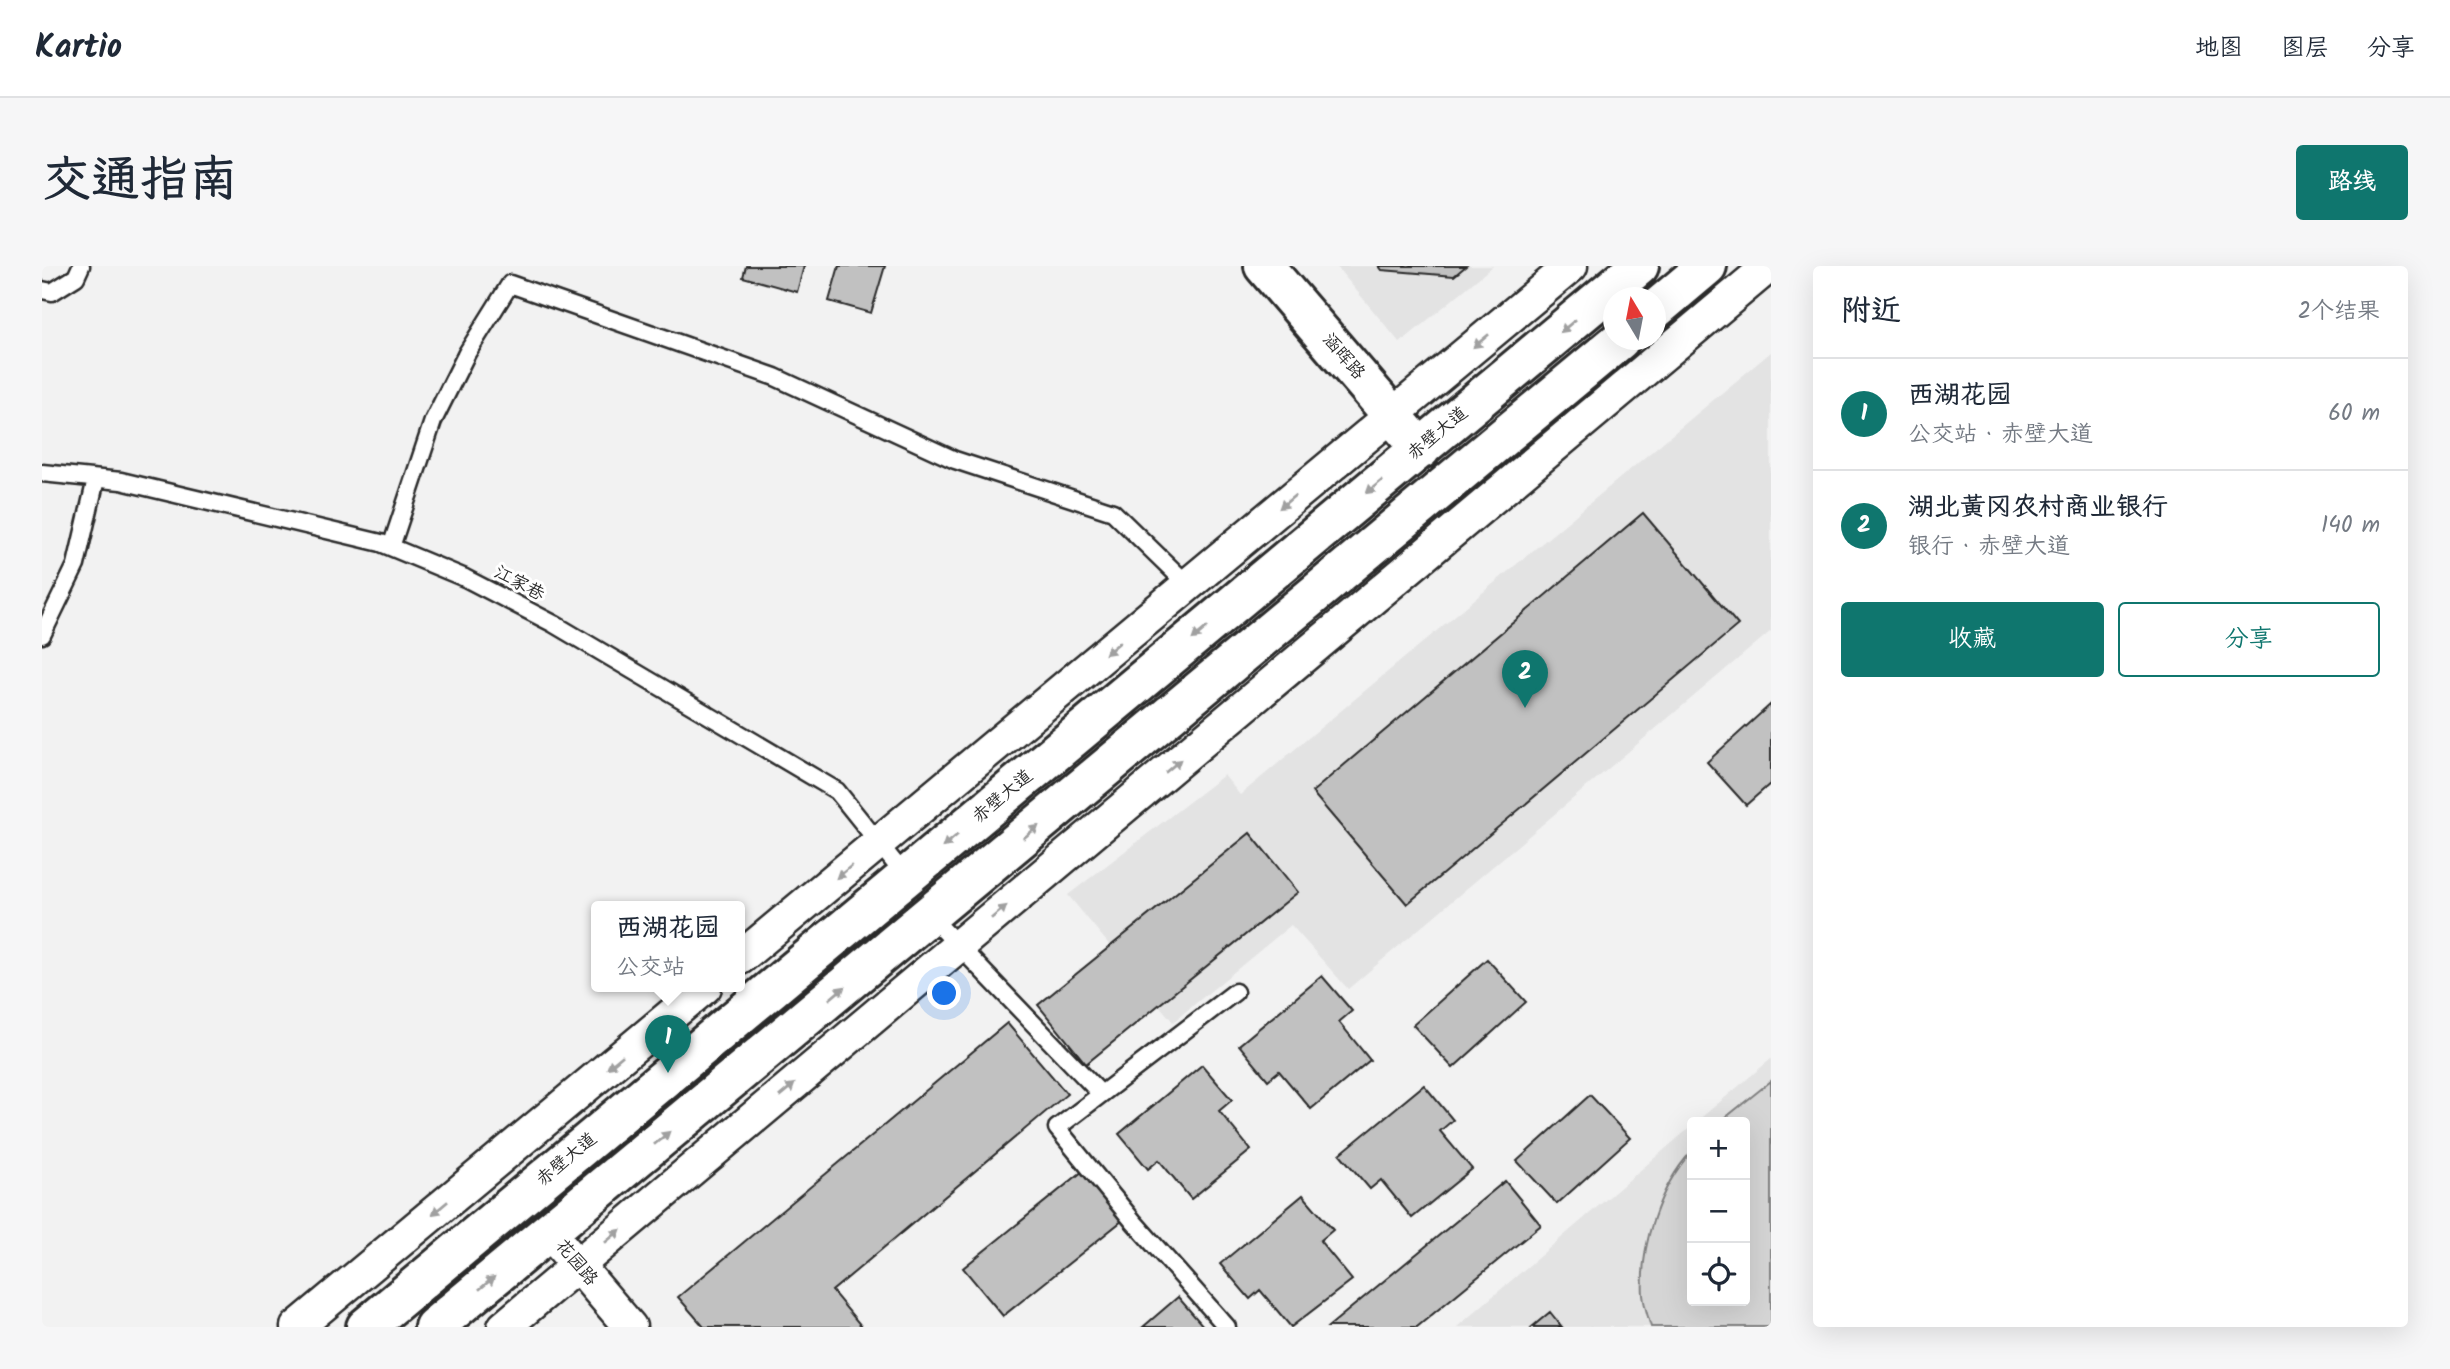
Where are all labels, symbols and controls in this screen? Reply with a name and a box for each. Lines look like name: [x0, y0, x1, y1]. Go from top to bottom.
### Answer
text: Kartio: [35, 22, 122, 75]
text: 地图: [2195, 29, 2243, 68]
text: 图层: [2281, 29, 2329, 68]
text: 分享: [2367, 29, 2415, 68]
text: 交通指南: [42, 143, 238, 221]
button: 路线: [2296, 145, 2408, 220]
north arrow: [1603, 287, 1666, 350]
text: 附近: [1841, 288, 1901, 336]
text: 2个结果: [2298, 294, 2380, 330]
one-way arrow: [1559, 318, 1577, 333]
street label: 涵晖路: [1314, 327, 1372, 387]
one-way arrow: [1473, 333, 1490, 348]
text: 西湖花园: [1908, 375, 2012, 417]
text: 1: [1861, 396, 1867, 432]
text: 60 m: [2328, 396, 2380, 432]
street label: 赤壁大道: [1401, 400, 1475, 468]
text: 公交站 · 赤壁大道: [1908, 417, 2093, 453]
one-way arrow: [1366, 479, 1383, 494]
text: 湖北黄冈农村商业银行: [1908, 487, 2168, 529]
one-way arrow: [1279, 494, 1296, 509]
text: 2: [1857, 508, 1871, 544]
text: 140 m: [2321, 508, 2380, 544]
text: 银行 · 赤壁大道: [1908, 529, 2070, 565]
street label: 江家巷: [488, 559, 550, 609]
button: 收藏: [1841, 602, 2104, 677]
button: 分享: [2118, 602, 2380, 677]
one-way arrow: [1191, 625, 1208, 640]
one-way arrow: [1104, 640, 1121, 655]
pin: 2: [1502, 650, 1548, 708]
one-way arrow: [1164, 759, 1181, 774]
street label: 赤壁大道: [966, 763, 1040, 831]
one-way arrow: [1022, 824, 1040, 840]
one-way arrow: [941, 833, 958, 848]
one-way arrow: [835, 864, 852, 879]
popup: [591, 901, 745, 992]
one-way arrow: [990, 905, 1007, 920]
text: 西湖花园: [616, 908, 720, 950]
text: 公交站: [616, 950, 685, 986]
your location: [927, 976, 961, 1010]
one-way arrow: [829, 986, 846, 1001]
pin: 1: [645, 1015, 691, 1073]
one-way arrow: [607, 1054, 624, 1069]
one-way arrow: [777, 1082, 795, 1097]
map controls: [1687, 1117, 1750, 1306]
button: +: [1687, 1117, 1750, 1180]
street label: 赤壁大道: [530, 1126, 604, 1194]
one-way arrow: [653, 1130, 671, 1146]
button: −: [1687, 1180, 1750, 1243]
one-way arrow: [432, 1200, 449, 1215]
one-way arrow: [604, 1229, 621, 1244]
street label: 花园路: [548, 1233, 604, 1293]
button: locate: [1687, 1243, 1750, 1306]
one-way arrow: [478, 1276, 496, 1291]

